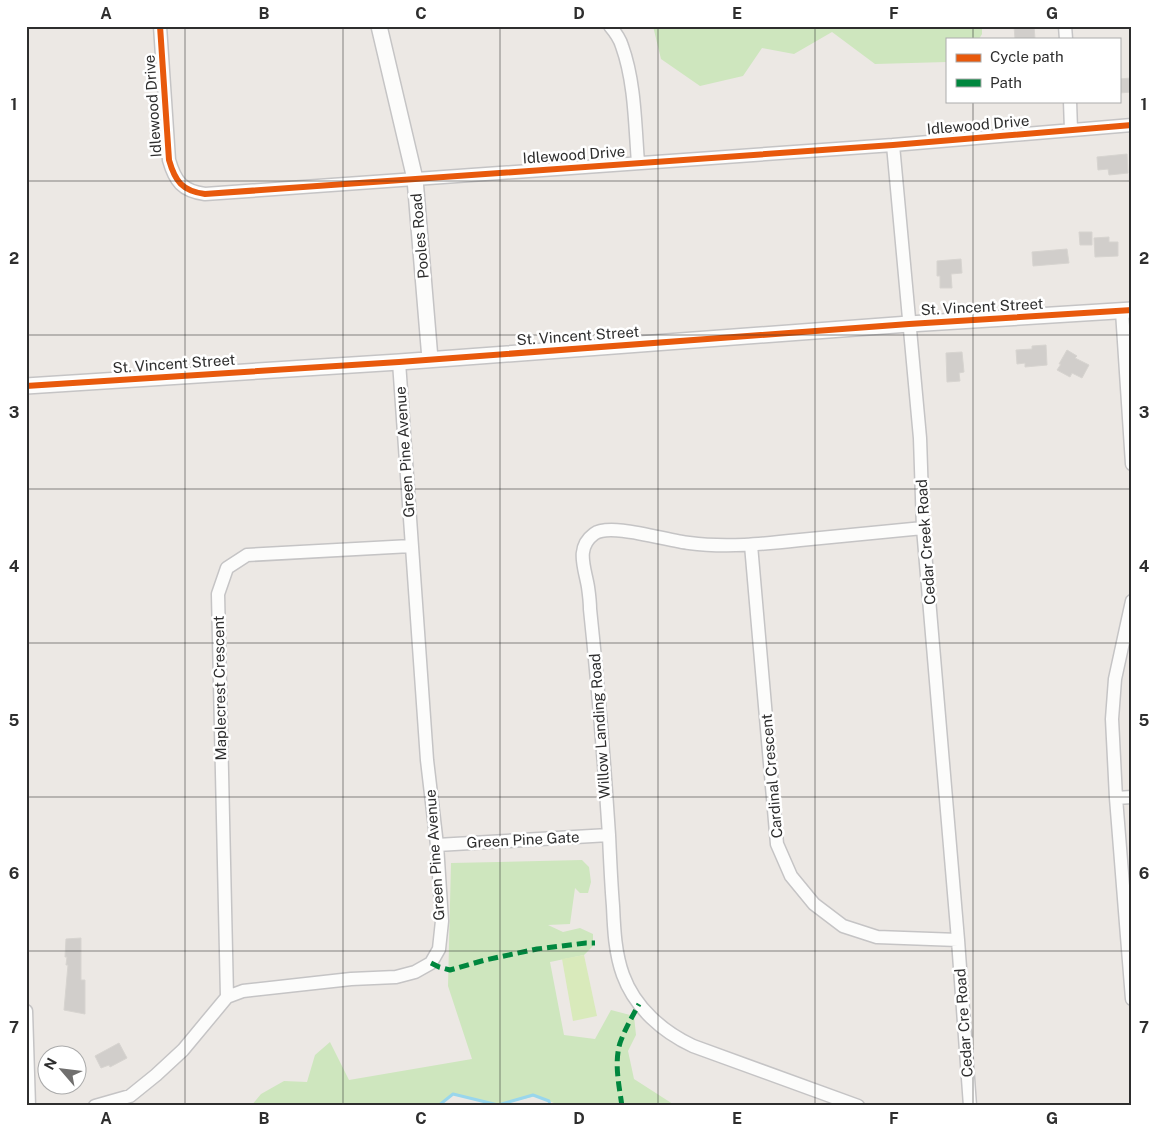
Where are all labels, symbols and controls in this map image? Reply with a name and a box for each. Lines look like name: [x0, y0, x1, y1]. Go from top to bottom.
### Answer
text: A: [100, 4, 112, 23]
text: B: [259, 4, 270, 23]
text: C: [415, 4, 427, 23]
text: D: [573, 4, 585, 23]
text: E: [732, 4, 742, 23]
text: F: [889, 4, 899, 23]
text: G: [1046, 4, 1058, 23]
legend: [946, 38, 1120, 102]
text: Cycle path: [990, 48, 1064, 65]
street label: Idlewood Drive: [140, 54, 165, 158]
text: Path: [990, 74, 1022, 91]
text: 1: [11, 95, 17, 114]
text: 1: [1141, 95, 1147, 114]
street label: Idlewood Drive: [926, 112, 1030, 137]
street label: Idlewood Drive: [522, 142, 626, 167]
street label: Pooles Road: [407, 193, 432, 279]
text: 2: [9, 249, 19, 268]
text: 2: [1139, 249, 1149, 268]
street label: St. Vincent Street: [920, 295, 1044, 318]
street label: St. Vincent Street: [516, 323, 640, 348]
street label: St. Vincent Street: [112, 351, 236, 376]
street label: Green Pine Avenue: [391, 386, 418, 518]
text: 3: [9, 403, 19, 422]
text: 3: [1139, 403, 1149, 422]
street label: Cedar Creek Road: [913, 478, 938, 606]
text: 4: [9, 557, 20, 576]
text: 4: [1139, 557, 1150, 576]
street label: Maplecrest Crescent: [210, 615, 229, 761]
street label: Willow Landing Road: [586, 653, 613, 799]
text: 5: [9, 711, 20, 730]
text: 5: [1139, 711, 1150, 730]
street label: Cardinal Crescent: [758, 713, 785, 839]
street label: Green Pine Avenue: [421, 789, 448, 921]
street label: Green Pine Gate: [466, 828, 580, 851]
text: 6: [9, 864, 19, 883]
text: 6: [1139, 864, 1149, 883]
street label: Cedar Cre Road: [951, 968, 976, 1078]
text: 7: [9, 1018, 19, 1037]
text: 7: [1139, 1018, 1149, 1037]
north arrow: [38, 1044, 88, 1094]
text: N: [41, 1055, 60, 1072]
text: A: [100, 1109, 112, 1128]
text: B: [259, 1109, 270, 1128]
text: C: [415, 1109, 427, 1128]
text: D: [573, 1109, 585, 1128]
text: E: [732, 1109, 742, 1128]
text: F: [889, 1109, 899, 1128]
text: G: [1046, 1109, 1058, 1128]

